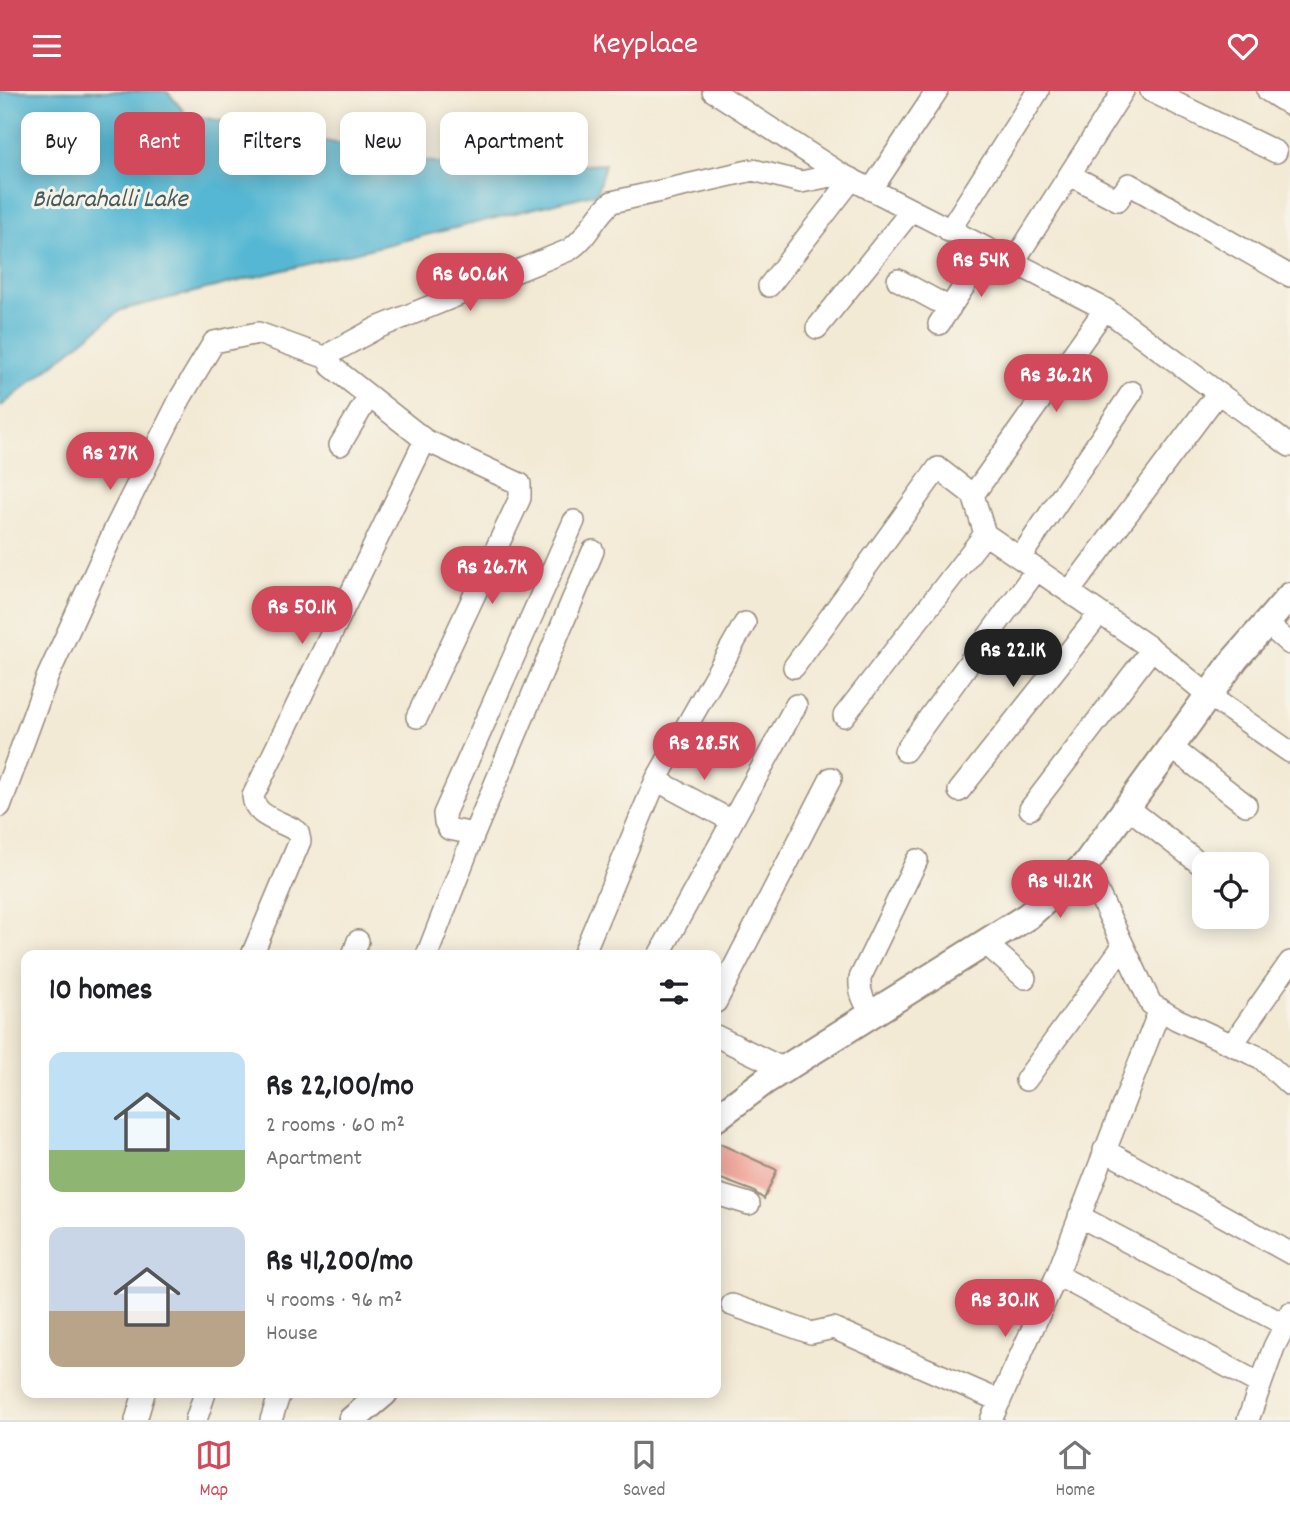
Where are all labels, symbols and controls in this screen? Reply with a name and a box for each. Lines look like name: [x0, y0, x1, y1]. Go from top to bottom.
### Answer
text: Keyplace: [592, 23, 698, 69]
icon: menu: [28, 27, 66, 65]
icon: heart: [1224, 27, 1262, 65]
chip: Buy: [21, 112, 100, 175]
chip: Rent: [114, 112, 205, 175]
chip: Filters: [219, 112, 326, 175]
chip: New: [340, 112, 426, 175]
chip: Apartment: [440, 112, 588, 175]
water label: Bidarahalli Lake: [32, 182, 189, 219]
pin: Rs 54K: [924, 239, 1038, 299]
text: Rs 54K: [953, 245, 1009, 278]
pin: Rs 60.6K: [398, 253, 542, 313]
text: Rs 60.6K: [432, 259, 508, 292]
pin: Rs 36.2K: [984, 355, 1128, 414]
text: Rs 36.2K: [1020, 360, 1092, 393]
pin: Rs 27K: [53, 433, 167, 492]
text: Rs 27K: [82, 438, 138, 471]
pin: Rs 26.7K: [420, 547, 564, 606]
text: Rs 26.7K: [457, 552, 527, 585]
pin: Rs 50.1K: [230, 587, 374, 646]
text: Rs 50.1K: [268, 592, 336, 625]
pin: Rs 22.1K: [941, 629, 1085, 689]
text: Rs 22.1K: [980, 635, 1046, 668]
pin: Rs 28.5K: [632, 723, 776, 782]
text: Rs 28.5K: [669, 728, 739, 761]
map controls: [1192, 852, 1269, 929]
button: locate: [1192, 852, 1269, 929]
pin: Rs 41.2K: [988, 861, 1132, 920]
text: Rs 41.2K: [1027, 866, 1093, 899]
text: 10 homes: [49, 971, 152, 1014]
icon: filters: [655, 973, 693, 1011]
text: Rs 22,100/mo: [266, 1067, 414, 1110]
icon: home: [105, 1080, 189, 1164]
text: 2 rooms · 60 m²: [266, 1110, 405, 1143]
text: Apartment: [266, 1143, 362, 1176]
text: Rs 41,200/mo: [266, 1242, 413, 1285]
icon: home: [105, 1255, 189, 1339]
pin: Rs 30.1K: [933, 1279, 1077, 1339]
text: 4 rooms · 96 m²: [266, 1285, 402, 1318]
text: Rs 30.1K: [971, 1285, 1039, 1318]
text: House: [266, 1318, 318, 1351]
tab: Map: [195, 1436, 233, 1505]
tab: Saved: [623, 1436, 665, 1505]
tab: Home: [1055, 1436, 1095, 1505]

